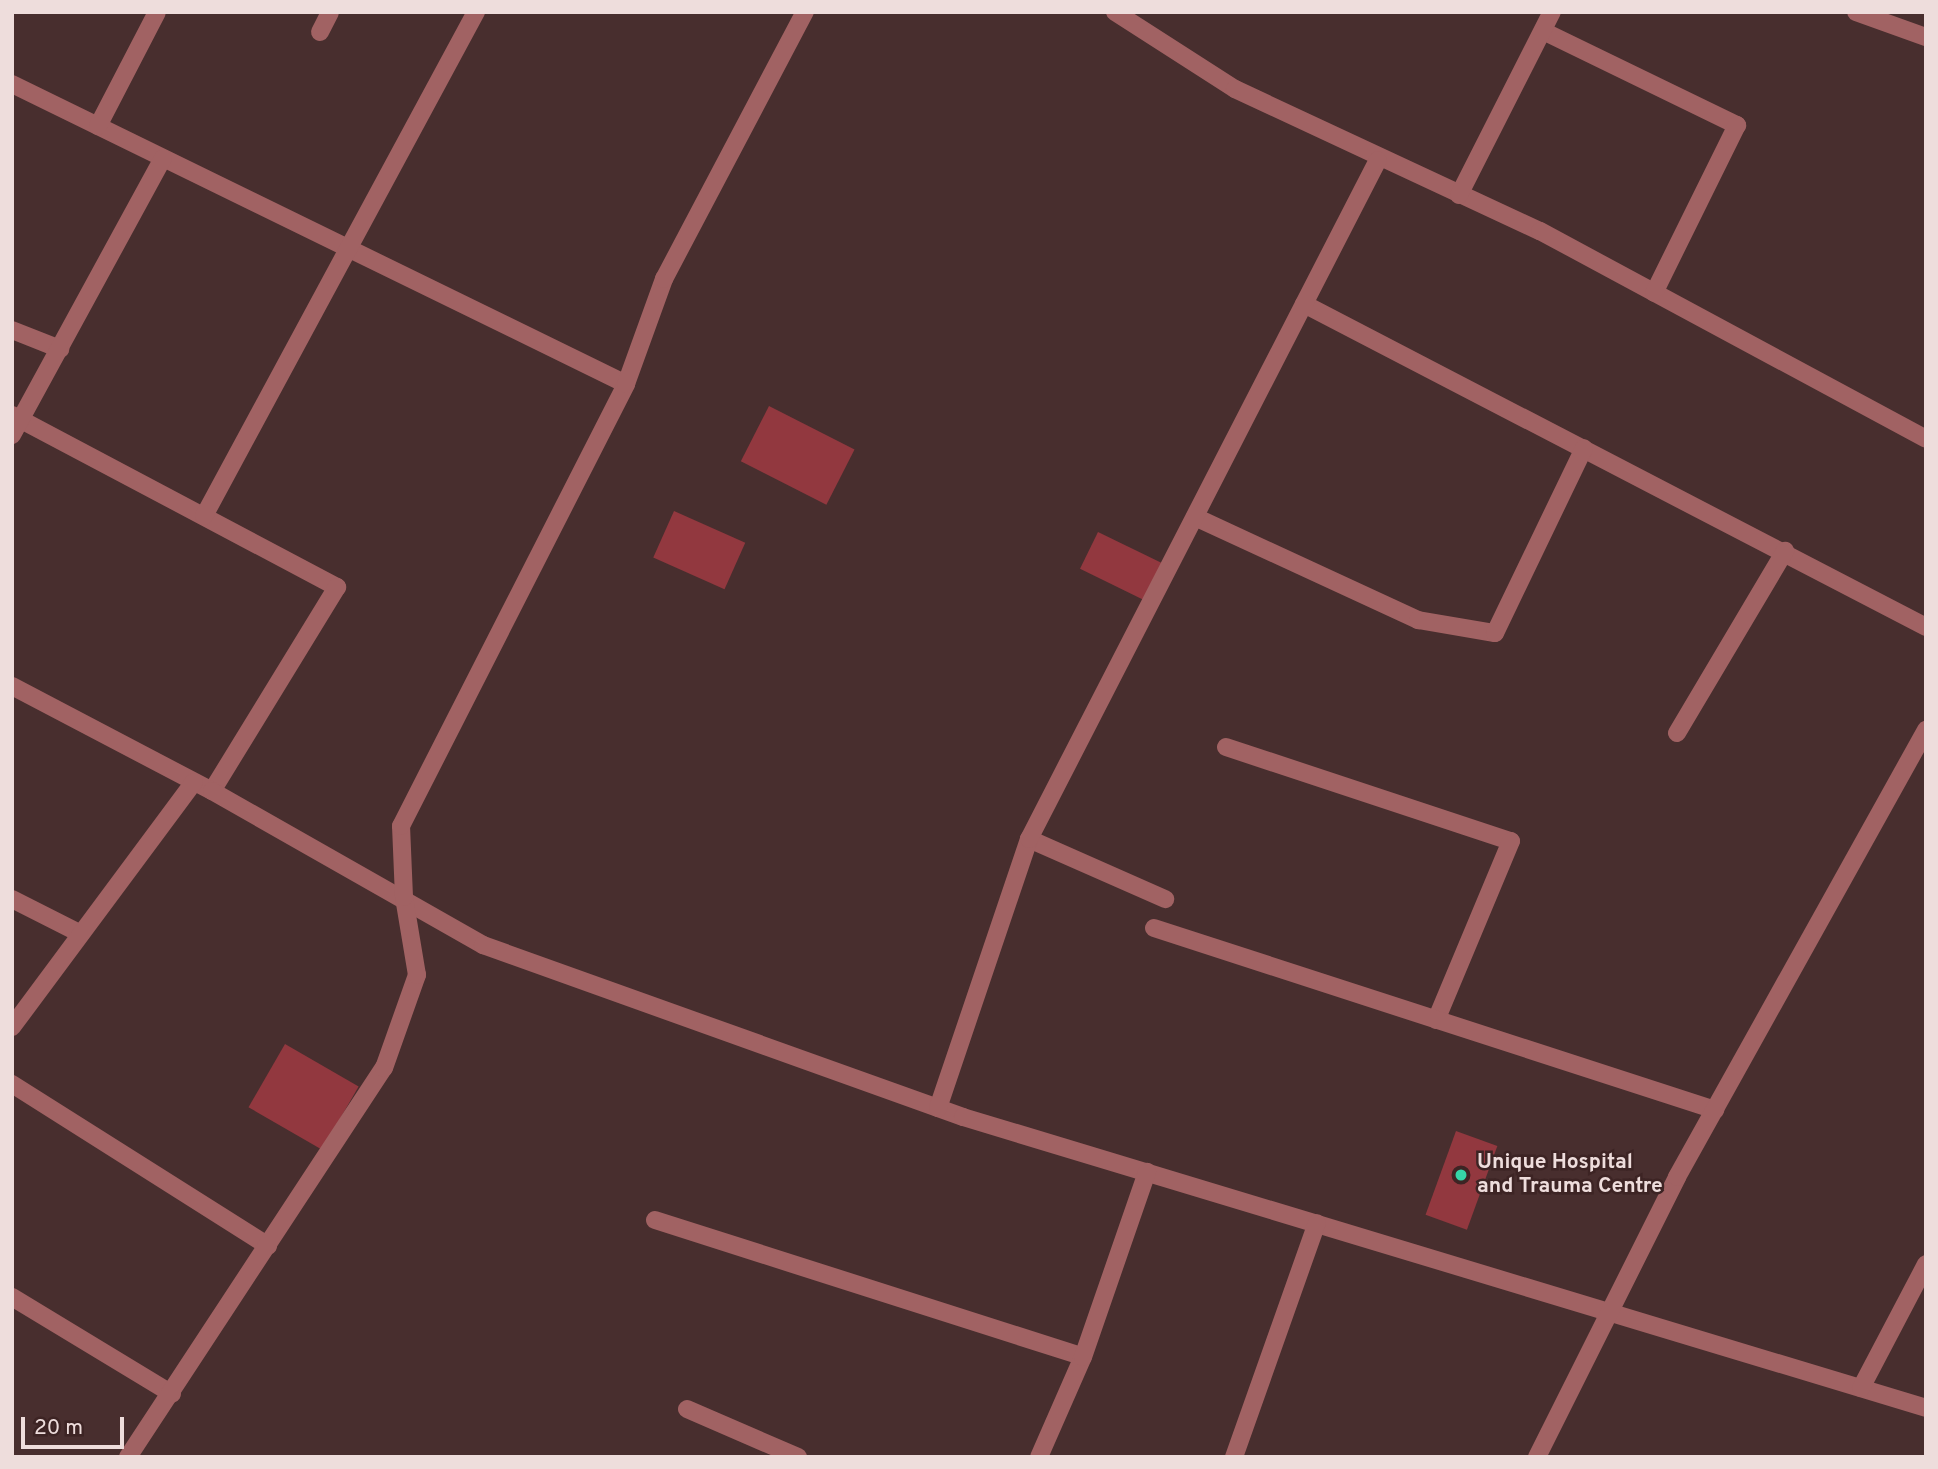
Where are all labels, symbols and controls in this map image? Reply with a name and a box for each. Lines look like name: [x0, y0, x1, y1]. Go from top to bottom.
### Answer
place label: Unique Hospital and Trauma Centre: [1477, 1150, 1663, 1200]
marker: Unique Hospital and Trauma Centre: [1451, 1165, 1471, 1185]
scale bar: [24, 1402, 128, 1446]
text: 20 m: [34, 1415, 83, 1442]

